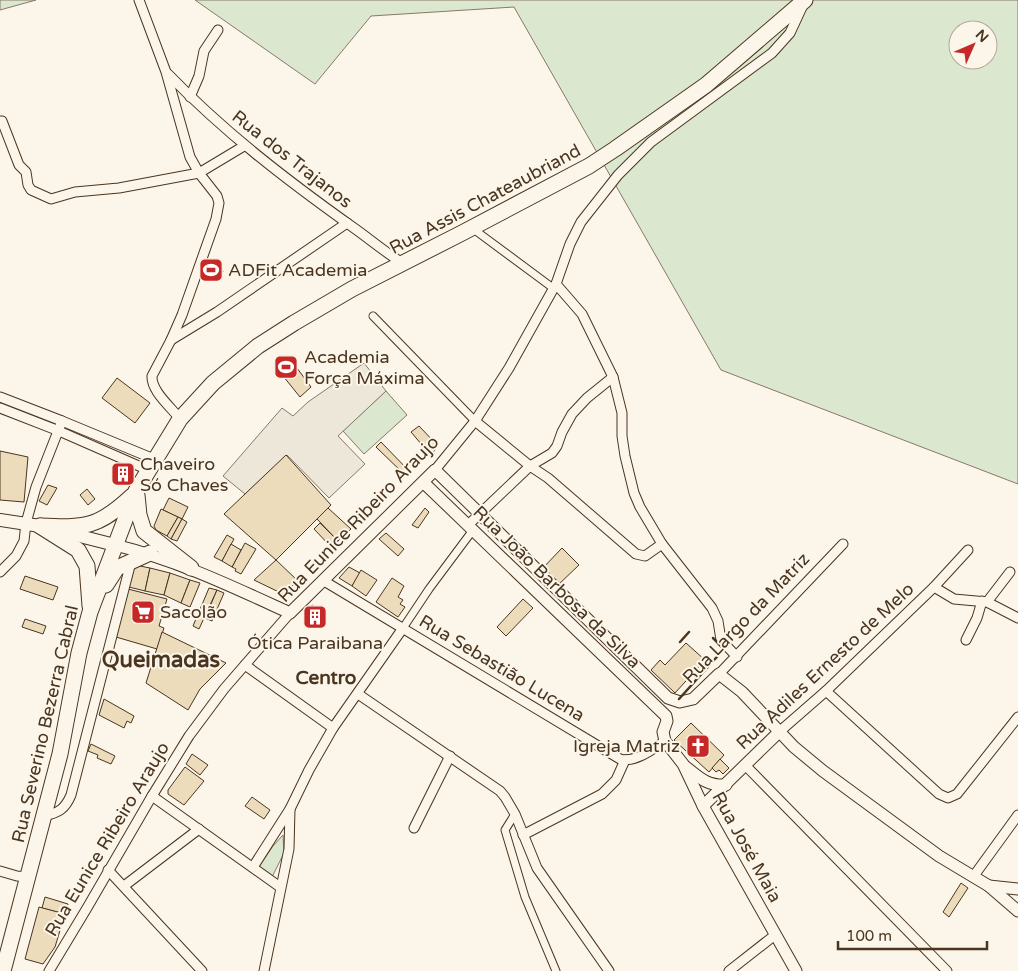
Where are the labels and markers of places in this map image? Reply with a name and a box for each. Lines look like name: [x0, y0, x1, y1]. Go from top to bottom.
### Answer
sports icon: ADFit Academia: [198, 257, 224, 283]
place label: ADFit Academia: [228, 259, 367, 281]
place label: Academia Força Máxima: [304, 346, 425, 389]
sports icon: Academia Força Máxima: [273, 354, 299, 380]
place label: Chaveiro Só Chaves: [140, 453, 228, 496]
building icon: Chaveiro Só Chaves: [110, 461, 136, 487]
supermarket icon: Sacolão: [130, 599, 156, 625]
place label: Sacolão: [160, 601, 227, 623]
building icon: Ótica Paraibana: [302, 604, 328, 630]
place label: Ótica Paraibana: [247, 632, 383, 654]
church icon: Igreja Matriz: [685, 733, 711, 759]
place label: Igreja Matriz: [573, 735, 680, 757]

